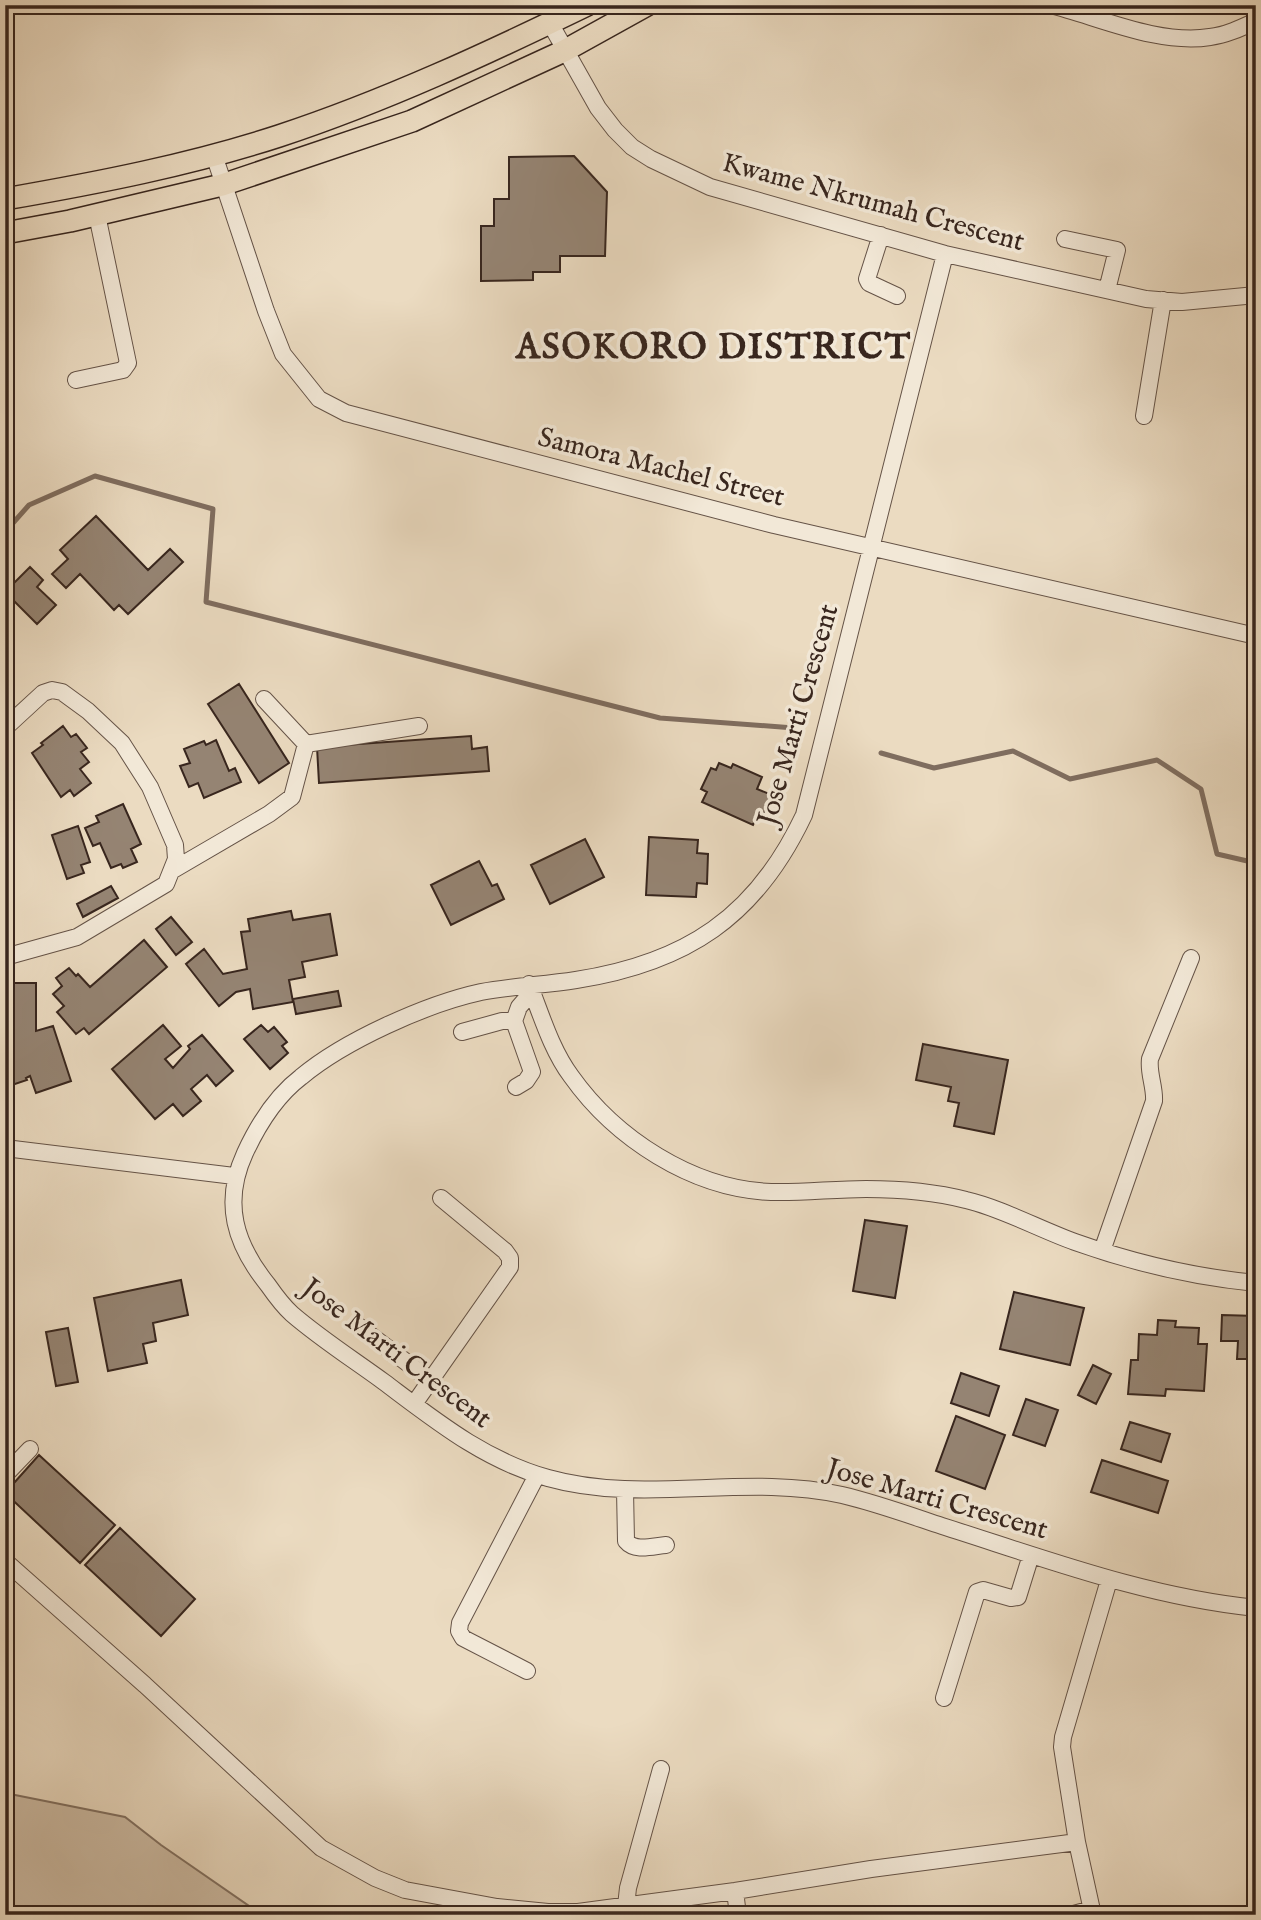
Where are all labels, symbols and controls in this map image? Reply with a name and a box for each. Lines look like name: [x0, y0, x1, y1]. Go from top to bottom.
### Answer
street label: Kwame Nkrumah Crescent: [718, 146, 1028, 260]
district label: ASOKORO DISTRICT: [514, 326, 912, 371]
street label: Samora Machel Street: [534, 420, 788, 516]
street label: Jose Marti Crescent: [750, 600, 847, 833]
street label: Jose Marti Crescent: [292, 1269, 498, 1437]
street label: Jose Marti Crescent: [819, 1451, 1052, 1548]

